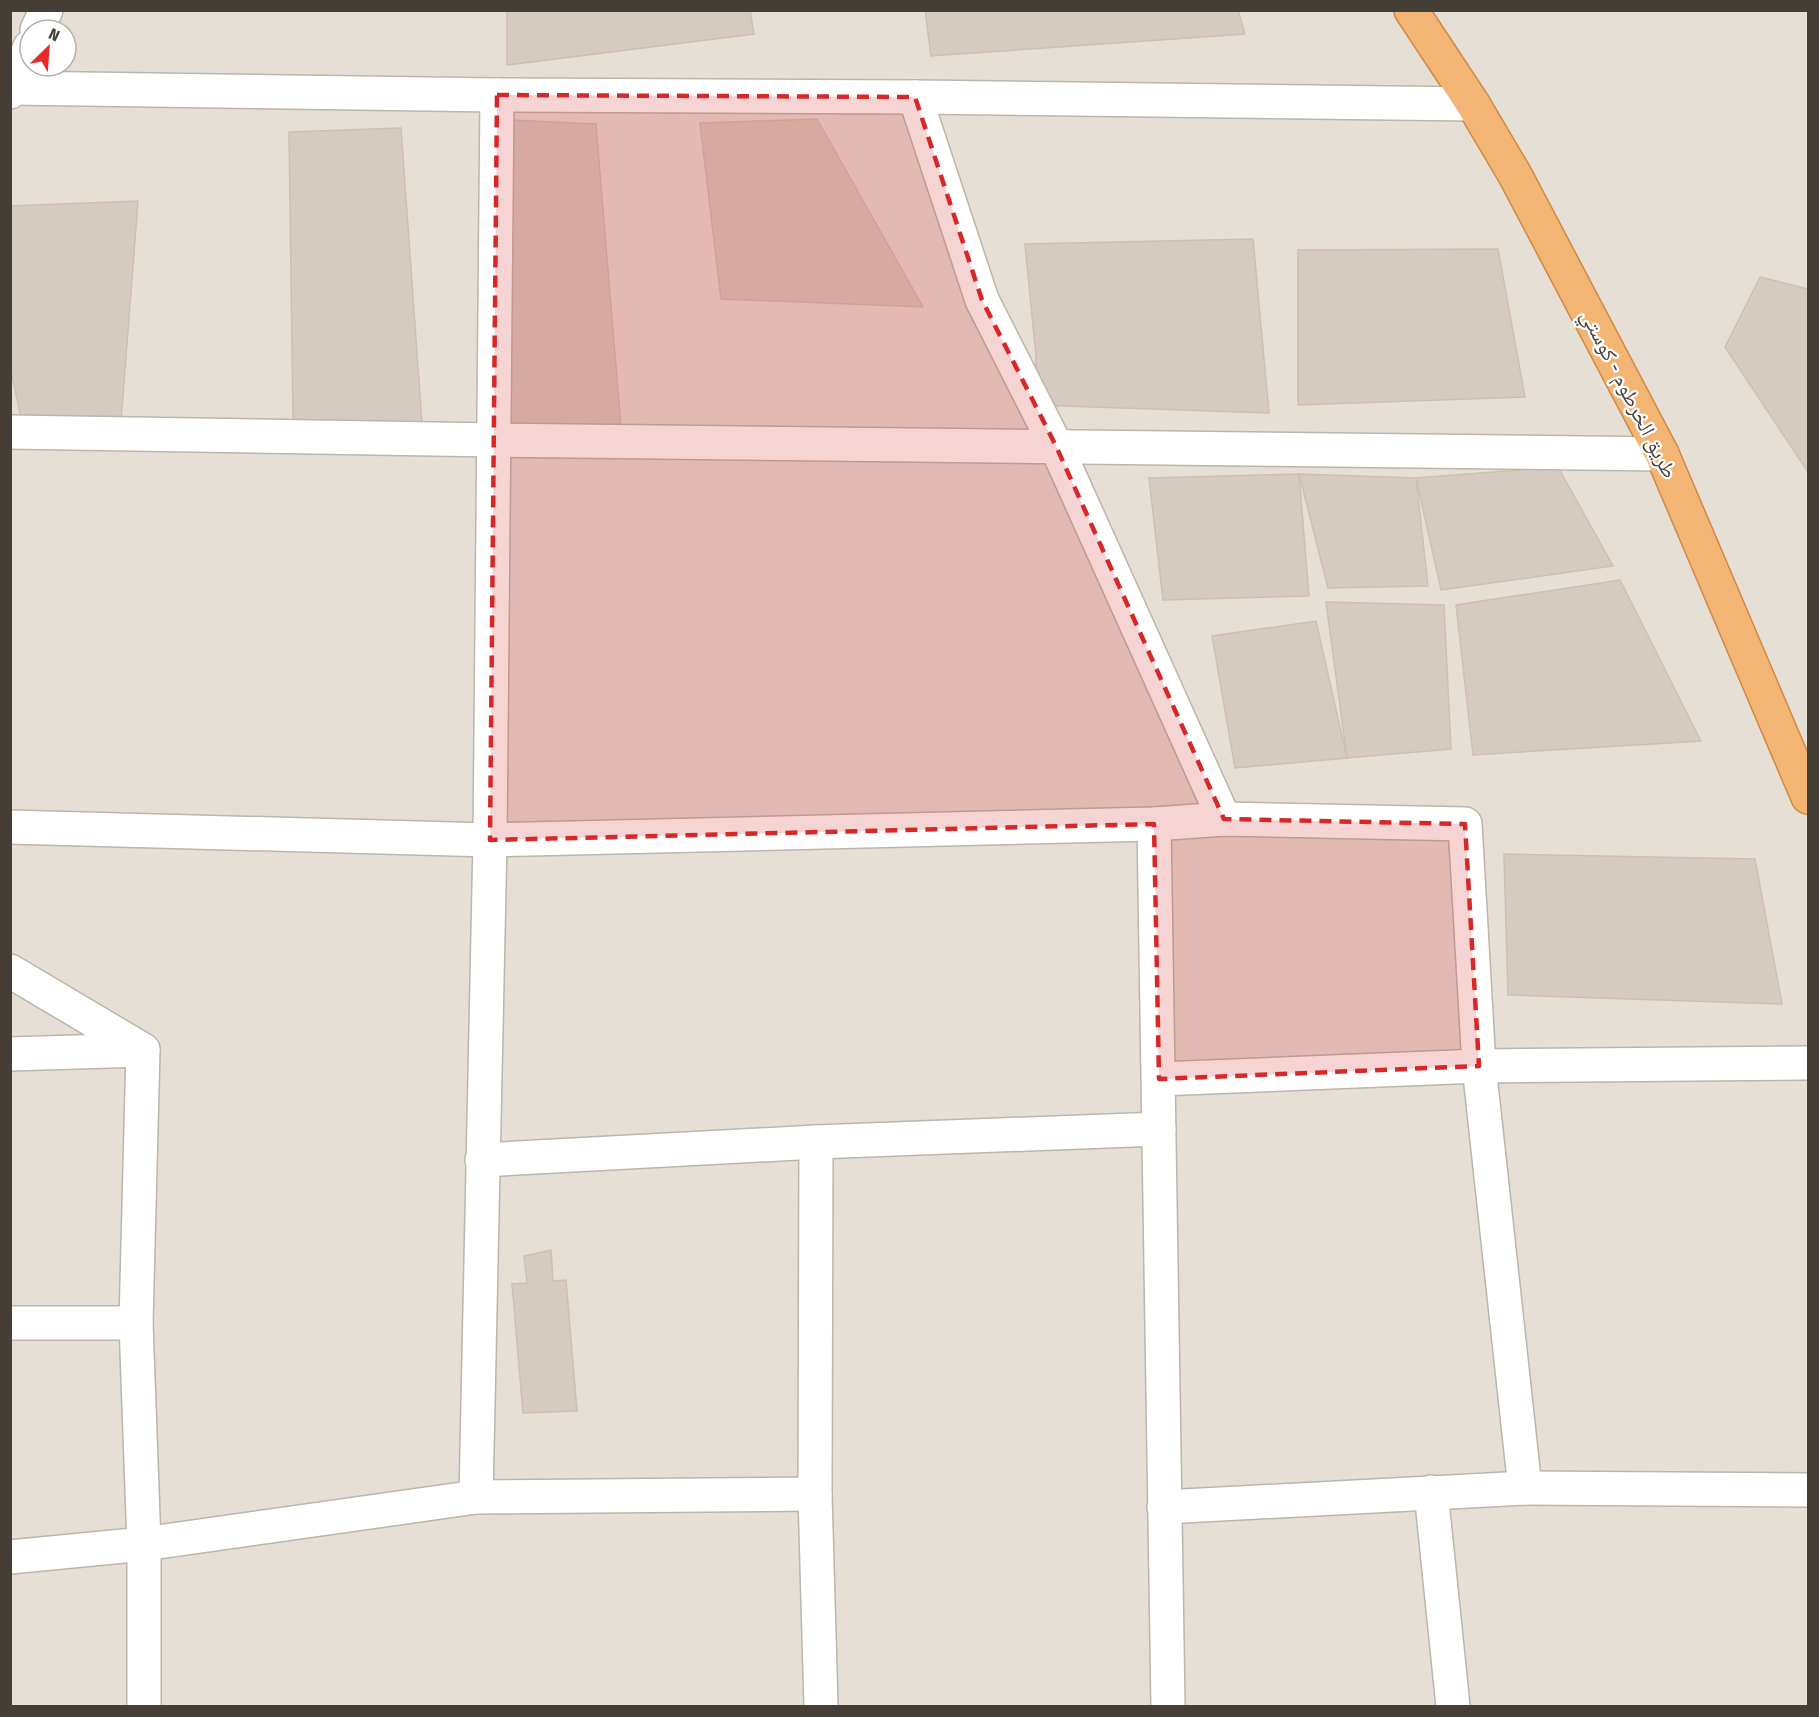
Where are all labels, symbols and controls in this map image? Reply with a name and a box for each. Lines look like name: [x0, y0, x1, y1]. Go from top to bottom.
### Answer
north arrow: [18, 18, 78, 78]
text: N: [46, 24, 62, 45]
street label: طريق الخرطوم - كوستي: [1572, 305, 1683, 484]

